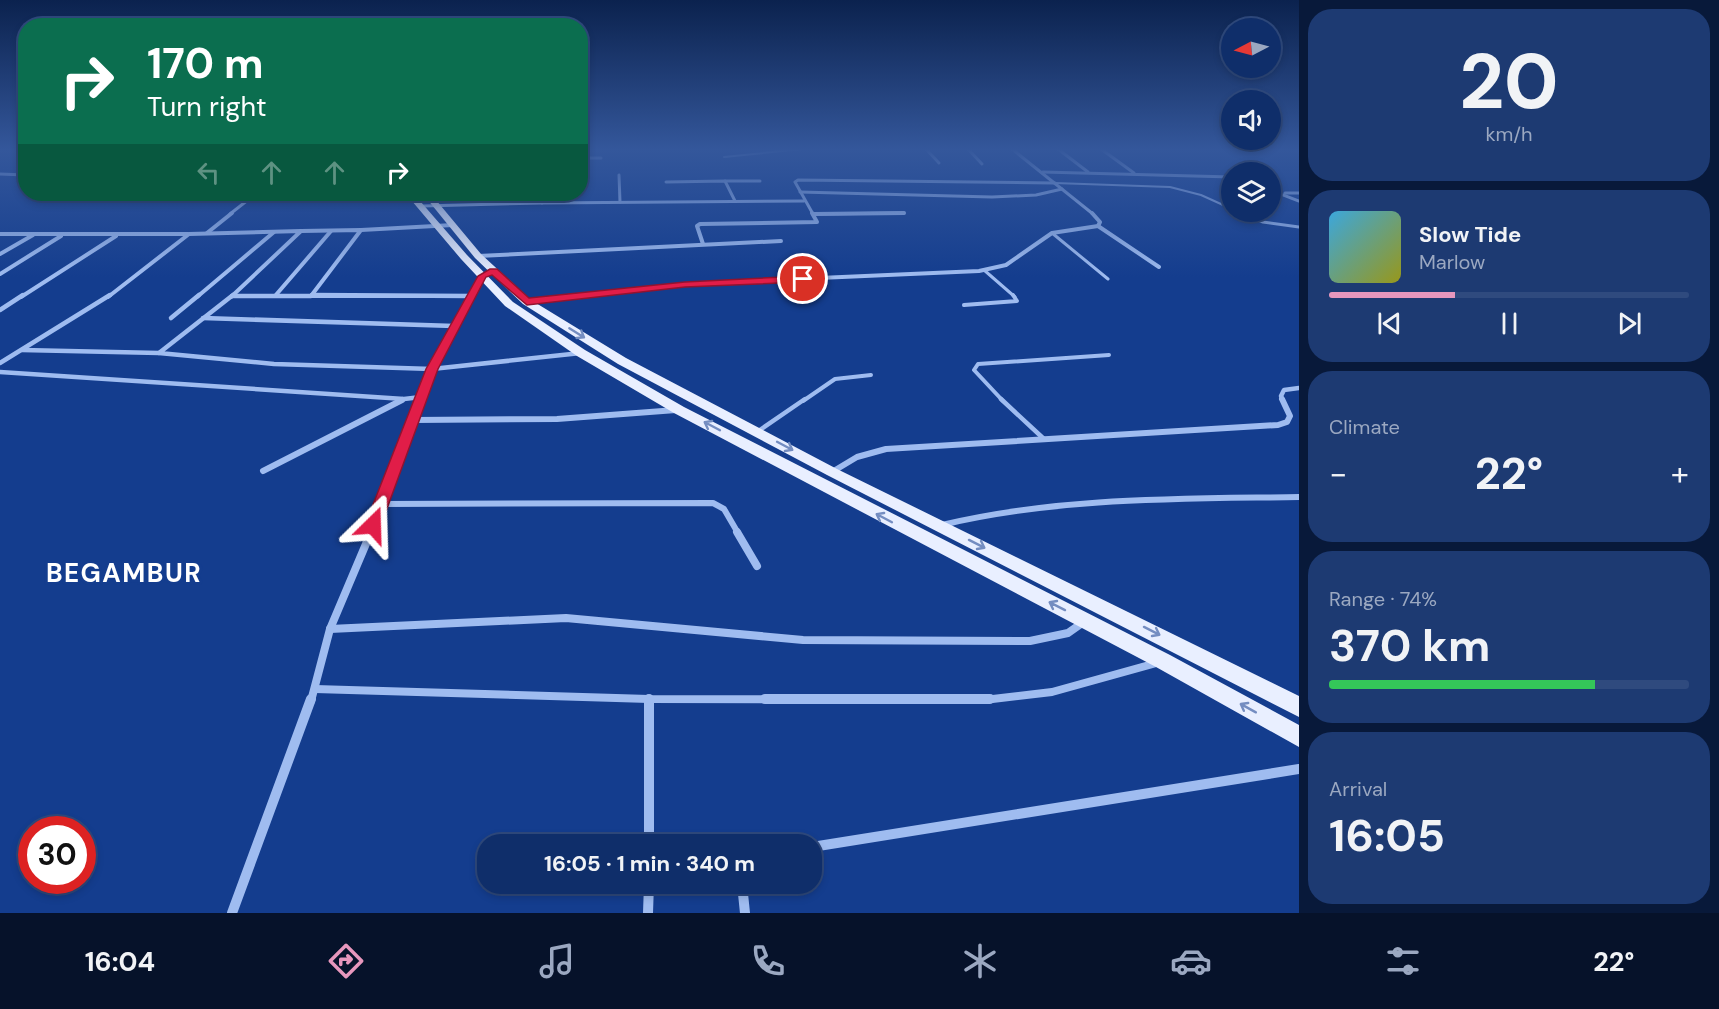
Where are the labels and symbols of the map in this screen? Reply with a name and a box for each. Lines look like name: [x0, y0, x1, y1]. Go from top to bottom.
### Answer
north arrow: [1221, 18, 1281, 78]
pin: [777, 253, 828, 304]
one-way arrow: [568, 327, 585, 339]
one-way arrow: [703, 420, 721, 431]
one-way arrow: [775, 441, 793, 452]
position arrow: [341, 493, 405, 557]
one-way arrow: [875, 511, 893, 523]
one-way arrow: [968, 538, 986, 550]
district label: BEGAMBUR: [46, 556, 202, 590]
one-way arrow: [1049, 600, 1067, 612]
one-way arrow: [1142, 626, 1160, 637]
one-way arrow: [1240, 702, 1257, 714]
speed limit sign: 30: [18, 816, 96, 894]

